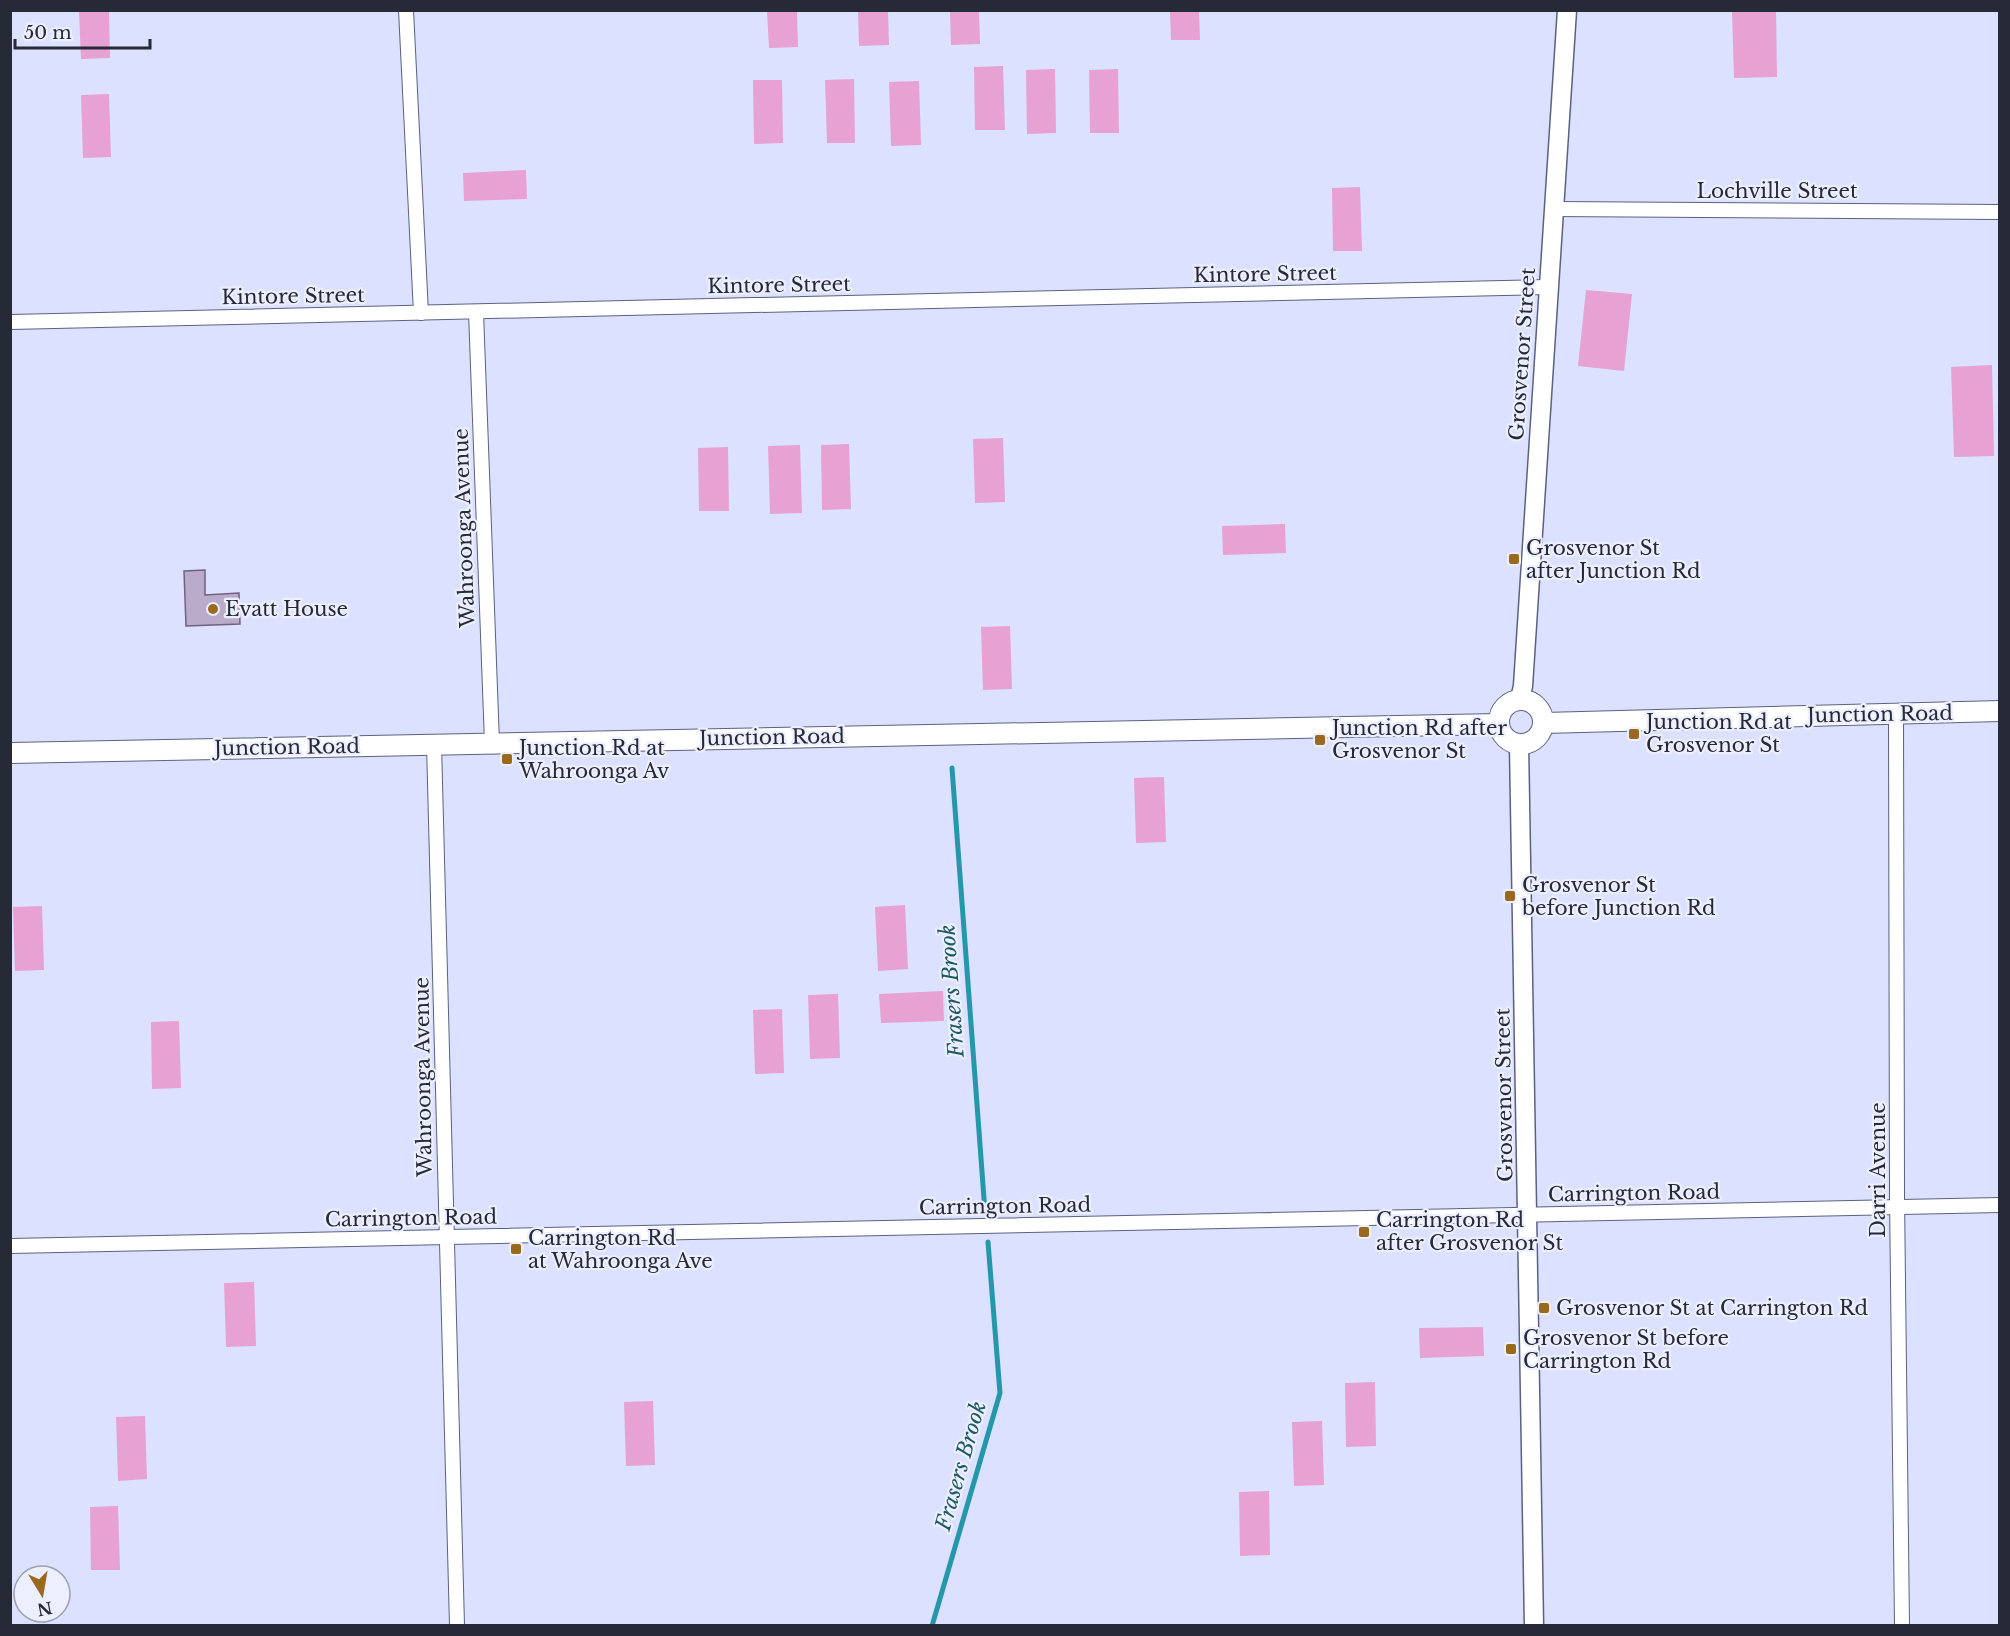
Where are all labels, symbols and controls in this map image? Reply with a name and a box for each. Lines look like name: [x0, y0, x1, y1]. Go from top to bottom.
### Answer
scale bar: [15, 12, 150, 50]
text: 50 m: [24, 22, 72, 44]
street label: Lochville Street: [1696, 179, 1858, 203]
street label: Kintore Street: [1193, 261, 1337, 287]
street label: Grosvenor Street: [1504, 266, 1540, 441]
street label: Kintore Street: [707, 272, 851, 298]
street label: Kintore Street: [221, 283, 365, 309]
street label: Wahroonga Avenue: [449, 428, 480, 629]
place label: Grosvenor St after Junction Rd: [1526, 536, 1701, 583]
marker: Grosvenor St after Junction Rd: [1507, 552, 1521, 566]
place label: Evatt House: [225, 597, 348, 621]
marker: Evatt House: [206, 602, 220, 616]
street label: Junction Road: [1804, 701, 1953, 727]
place label: Junction Rd at Grosvenor St: [1643, 710, 1792, 757]
place label: Junction Rd after Grosvenor St: [1329, 716, 1508, 763]
street label: Junction Road: [696, 724, 845, 750]
marker: Junction Rd at Grosvenor St: [1627, 727, 1641, 741]
marker: Junction Rd after Grosvenor St: [1313, 733, 1327, 747]
street label: Junction Road: [211, 734, 360, 760]
place label: Junction Rd at Wahroonga Av: [516, 736, 669, 783]
marker: Junction Rd at Wahroonga Av: [500, 752, 514, 766]
place label: Grosvenor St before Junction Rd: [1521, 873, 1716, 920]
marker: Grosvenor St before Junction Rd: [1503, 889, 1517, 903]
water label: Frasers Brook: [934, 924, 970, 1059]
street label: Wahroonga Avenue: [409, 977, 437, 1178]
street label: Grosvenor Street: [1490, 1008, 1518, 1182]
street label: Darri Avenue: [1866, 1102, 1890, 1238]
street label: Carrington Road: [1548, 1179, 1720, 1207]
street label: Carrington Road: [919, 1192, 1091, 1220]
street label: Carrington Road: [325, 1204, 497, 1232]
place label: Carrington Rd after Grosvenor St: [1376, 1208, 1563, 1255]
marker: Carrington Rd after Grosvenor St: [1357, 1225, 1371, 1239]
place label: Carrington Rd at Wahroonga Ave: [528, 1226, 713, 1273]
marker: Carrington Rd at Wahroonga Ave: [509, 1242, 523, 1256]
place label: Grosvenor St at Carrington Rd: [1556, 1296, 1868, 1320]
marker: Grosvenor St at Carrington Rd: [1537, 1301, 1551, 1315]
place label: Grosvenor St before Carrington Rd: [1523, 1326, 1729, 1373]
marker: Grosvenor St before Carrington Rd: [1504, 1342, 1518, 1356]
water label: Frasers Brook: [930, 1398, 992, 1535]
north arrow: [12, 1564, 72, 1624]
text: N: [36, 1597, 54, 1620]

